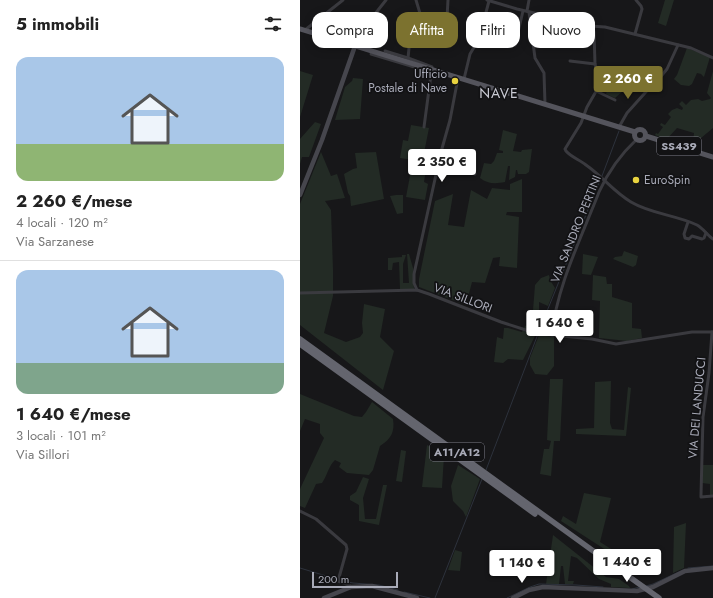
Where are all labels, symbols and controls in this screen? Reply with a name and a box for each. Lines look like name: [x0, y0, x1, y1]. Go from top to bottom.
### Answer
text: 5 immobili: [16, 12, 99, 36]
chip: Compra: [312, 12, 388, 48]
chip: Affitta: [396, 12, 458, 48]
chip: Filtri: [466, 12, 520, 48]
chip: Nuovo: [528, 12, 595, 48]
icon: filters: [262, 13, 284, 35]
place label: Ufficio Postale di Nave: [368, 65, 447, 97]
pin: 2 260 €: [591, 66, 665, 100]
text: 2 260 €: [603, 69, 653, 88]
marker: Ufficio Postale di Nave: [450, 76, 460, 86]
icon: home: [114, 83, 186, 155]
district label: NAVE: [479, 83, 519, 103]
road number: SS439: [657, 137, 701, 155]
pin: 2 350 €: [405, 149, 479, 183]
text: 2 350 €: [417, 152, 467, 171]
place label: EuroSpin: [644, 171, 690, 189]
street label: VIA SANDRO PERTINI: [546, 172, 606, 286]
marker: EuroSpin: [631, 175, 641, 185]
text: 2 260 €/mese: [16, 189, 133, 213]
text: 4 locali · 120 m²: [16, 213, 108, 232]
text: Via Sarzanese: [16, 232, 94, 251]
street label: VIA SILLORI: [431, 279, 495, 317]
icon: home: [114, 296, 186, 368]
pin: 1 640 €: [523, 310, 597, 344]
text: 1 640 €: [535, 313, 585, 332]
street label: VIA DEI LANDUCCI: [684, 357, 710, 459]
text: 1 640 €/mese: [16, 402, 131, 426]
text: 3 locali · 101 m²: [16, 426, 106, 445]
road number: A11/A12: [430, 443, 484, 461]
text: Via Sillori: [16, 445, 70, 464]
pin: 1 440 €: [590, 549, 664, 583]
pin: 1 140 €: [485, 550, 559, 584]
text: 1 440 €: [602, 552, 652, 571]
text: 1 140 €: [498, 553, 546, 572]
scale bar: [312, 570, 398, 589]
text: 200 m: [318, 571, 349, 587]

